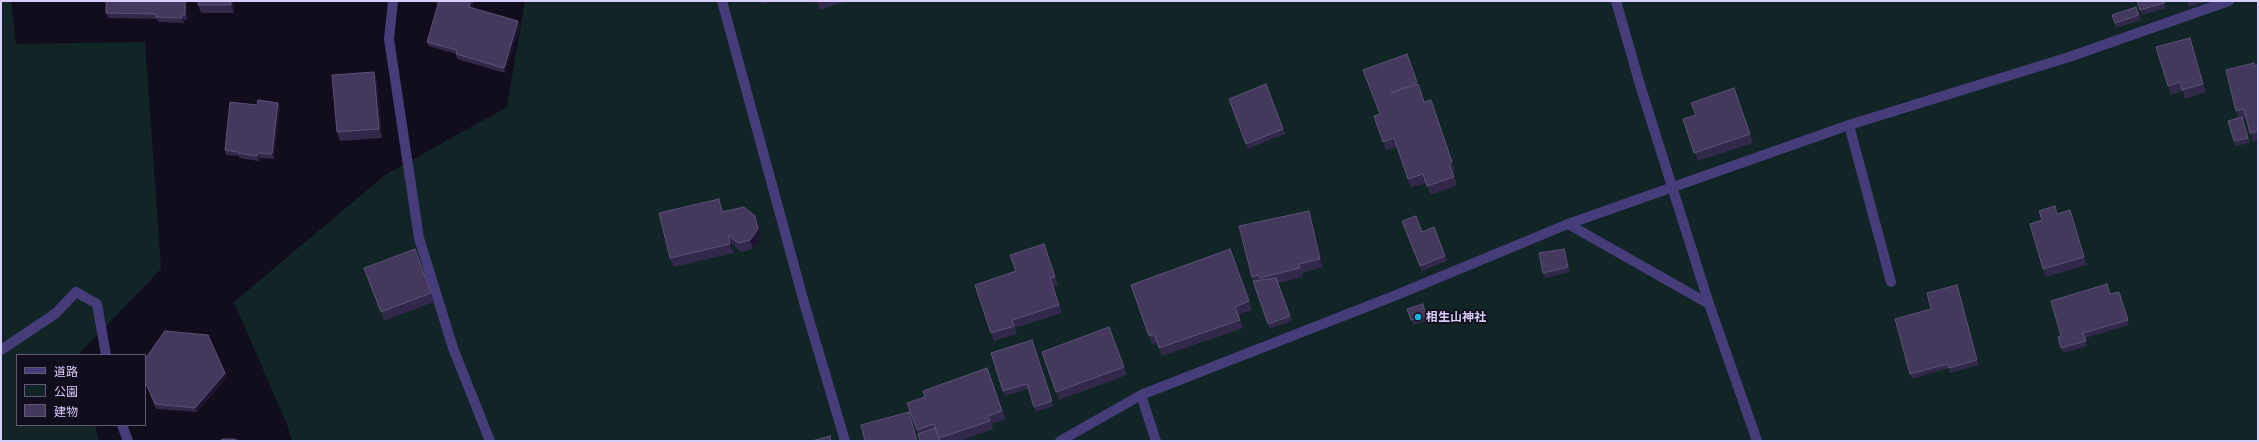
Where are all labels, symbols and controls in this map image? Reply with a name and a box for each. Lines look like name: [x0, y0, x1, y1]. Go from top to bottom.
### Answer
place label: 相生山神社: [1426, 310, 1486, 324]
marker: 相生山神社: [1413, 312, 1423, 322]
legend: [16, 354, 146, 426]
text: 道路: [54, 366, 78, 378]
text: 公園: [54, 386, 78, 398]
text: 建物: [54, 406, 78, 418]

